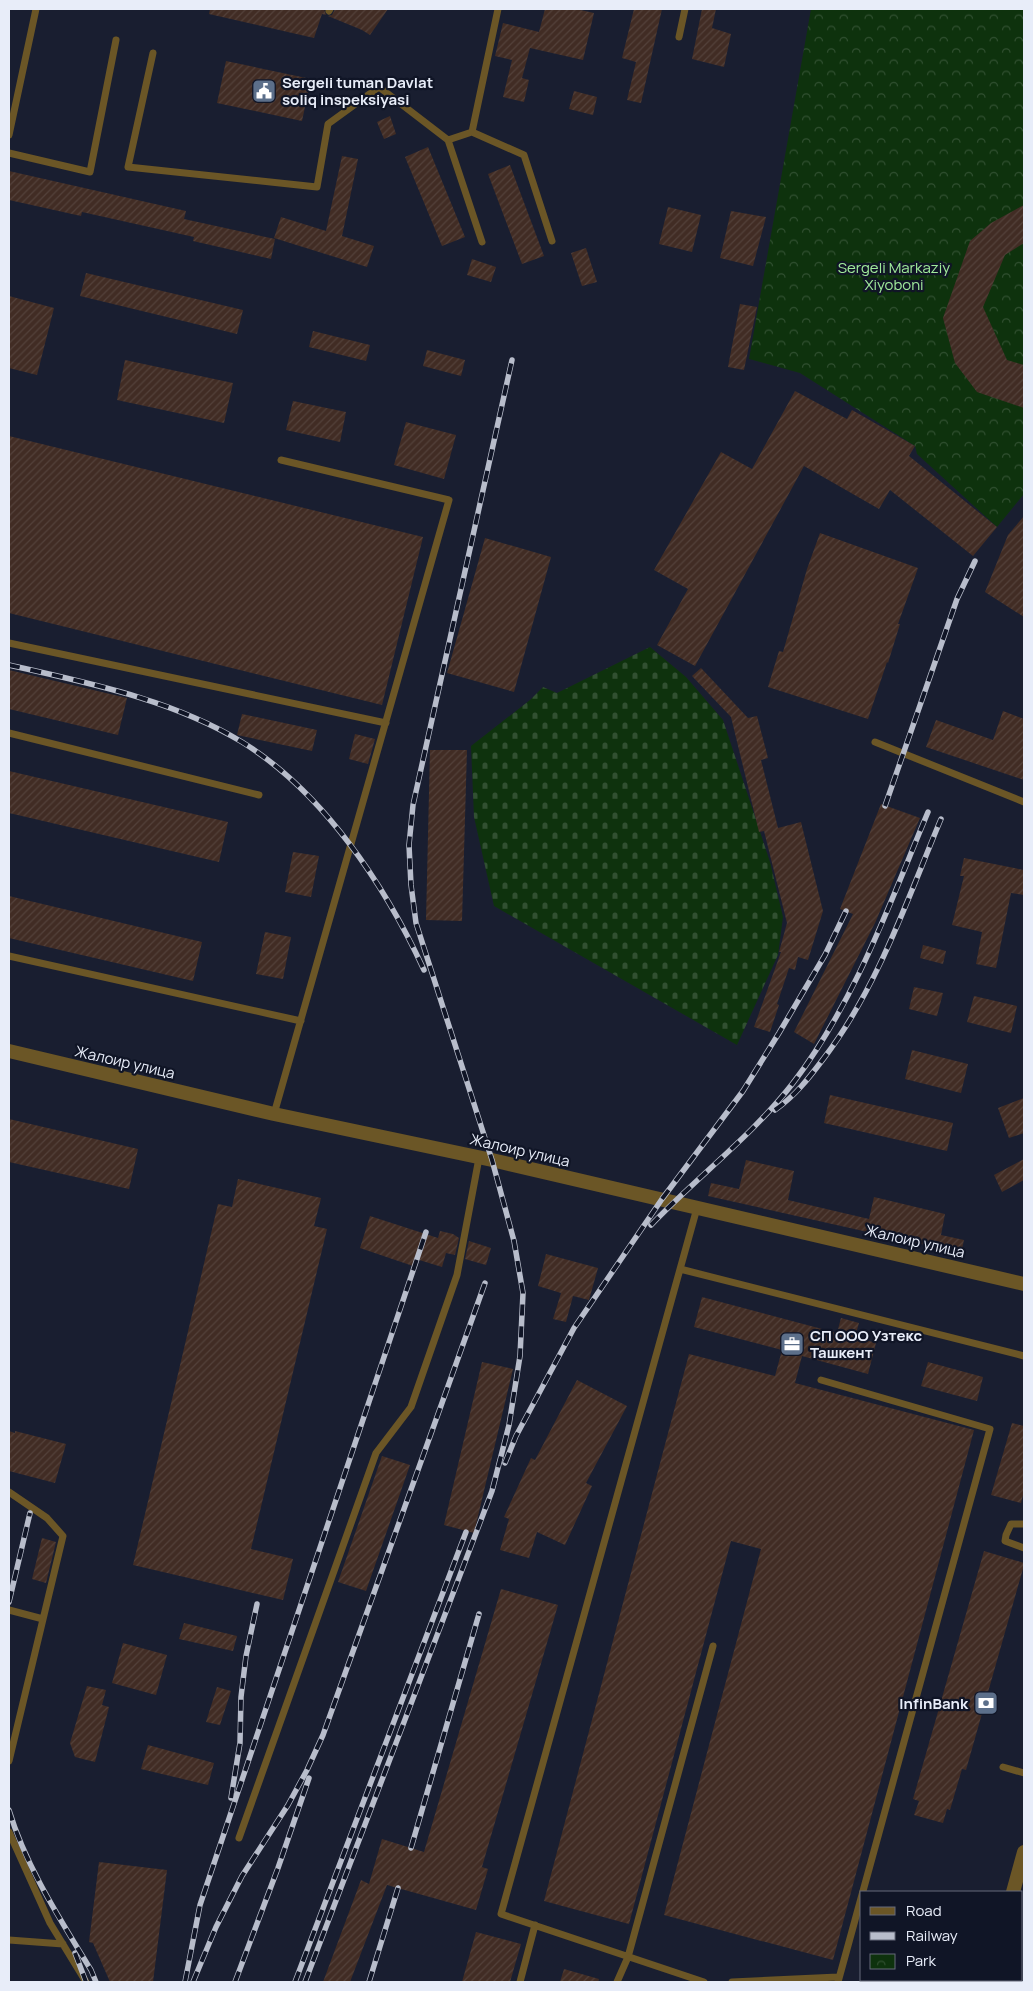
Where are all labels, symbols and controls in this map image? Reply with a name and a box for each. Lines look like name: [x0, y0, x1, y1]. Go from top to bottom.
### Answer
place label: Sergeli tuman Davlat soliq inspeksiyasi: [282, 72, 433, 110]
public building icon: Sergeli tuman Davlat soliq inspeksiyasi: [251, 78, 277, 104]
park label: Sergeli Markaziy Xiyoboni: [838, 257, 950, 295]
street label: Жалоир улица: [73, 1040, 177, 1084]
street label: Жалоир улица: [468, 1128, 572, 1172]
street label: Жалоир улица: [863, 1219, 967, 1263]
place label: СП ООО Узтекс Ташкент: [810, 1325, 922, 1363]
office icon: СП ООО Узтекс Ташкент: [779, 1331, 805, 1357]
bank icon: InfinBank: [973, 1690, 999, 1716]
place label: InfinBank: [899, 1693, 969, 1714]
legend: [860, 1891, 1023, 1981]
text: Road: [906, 1900, 942, 1921]
text: Railway: [906, 1925, 958, 1946]
text: Park: [906, 1950, 936, 1971]

